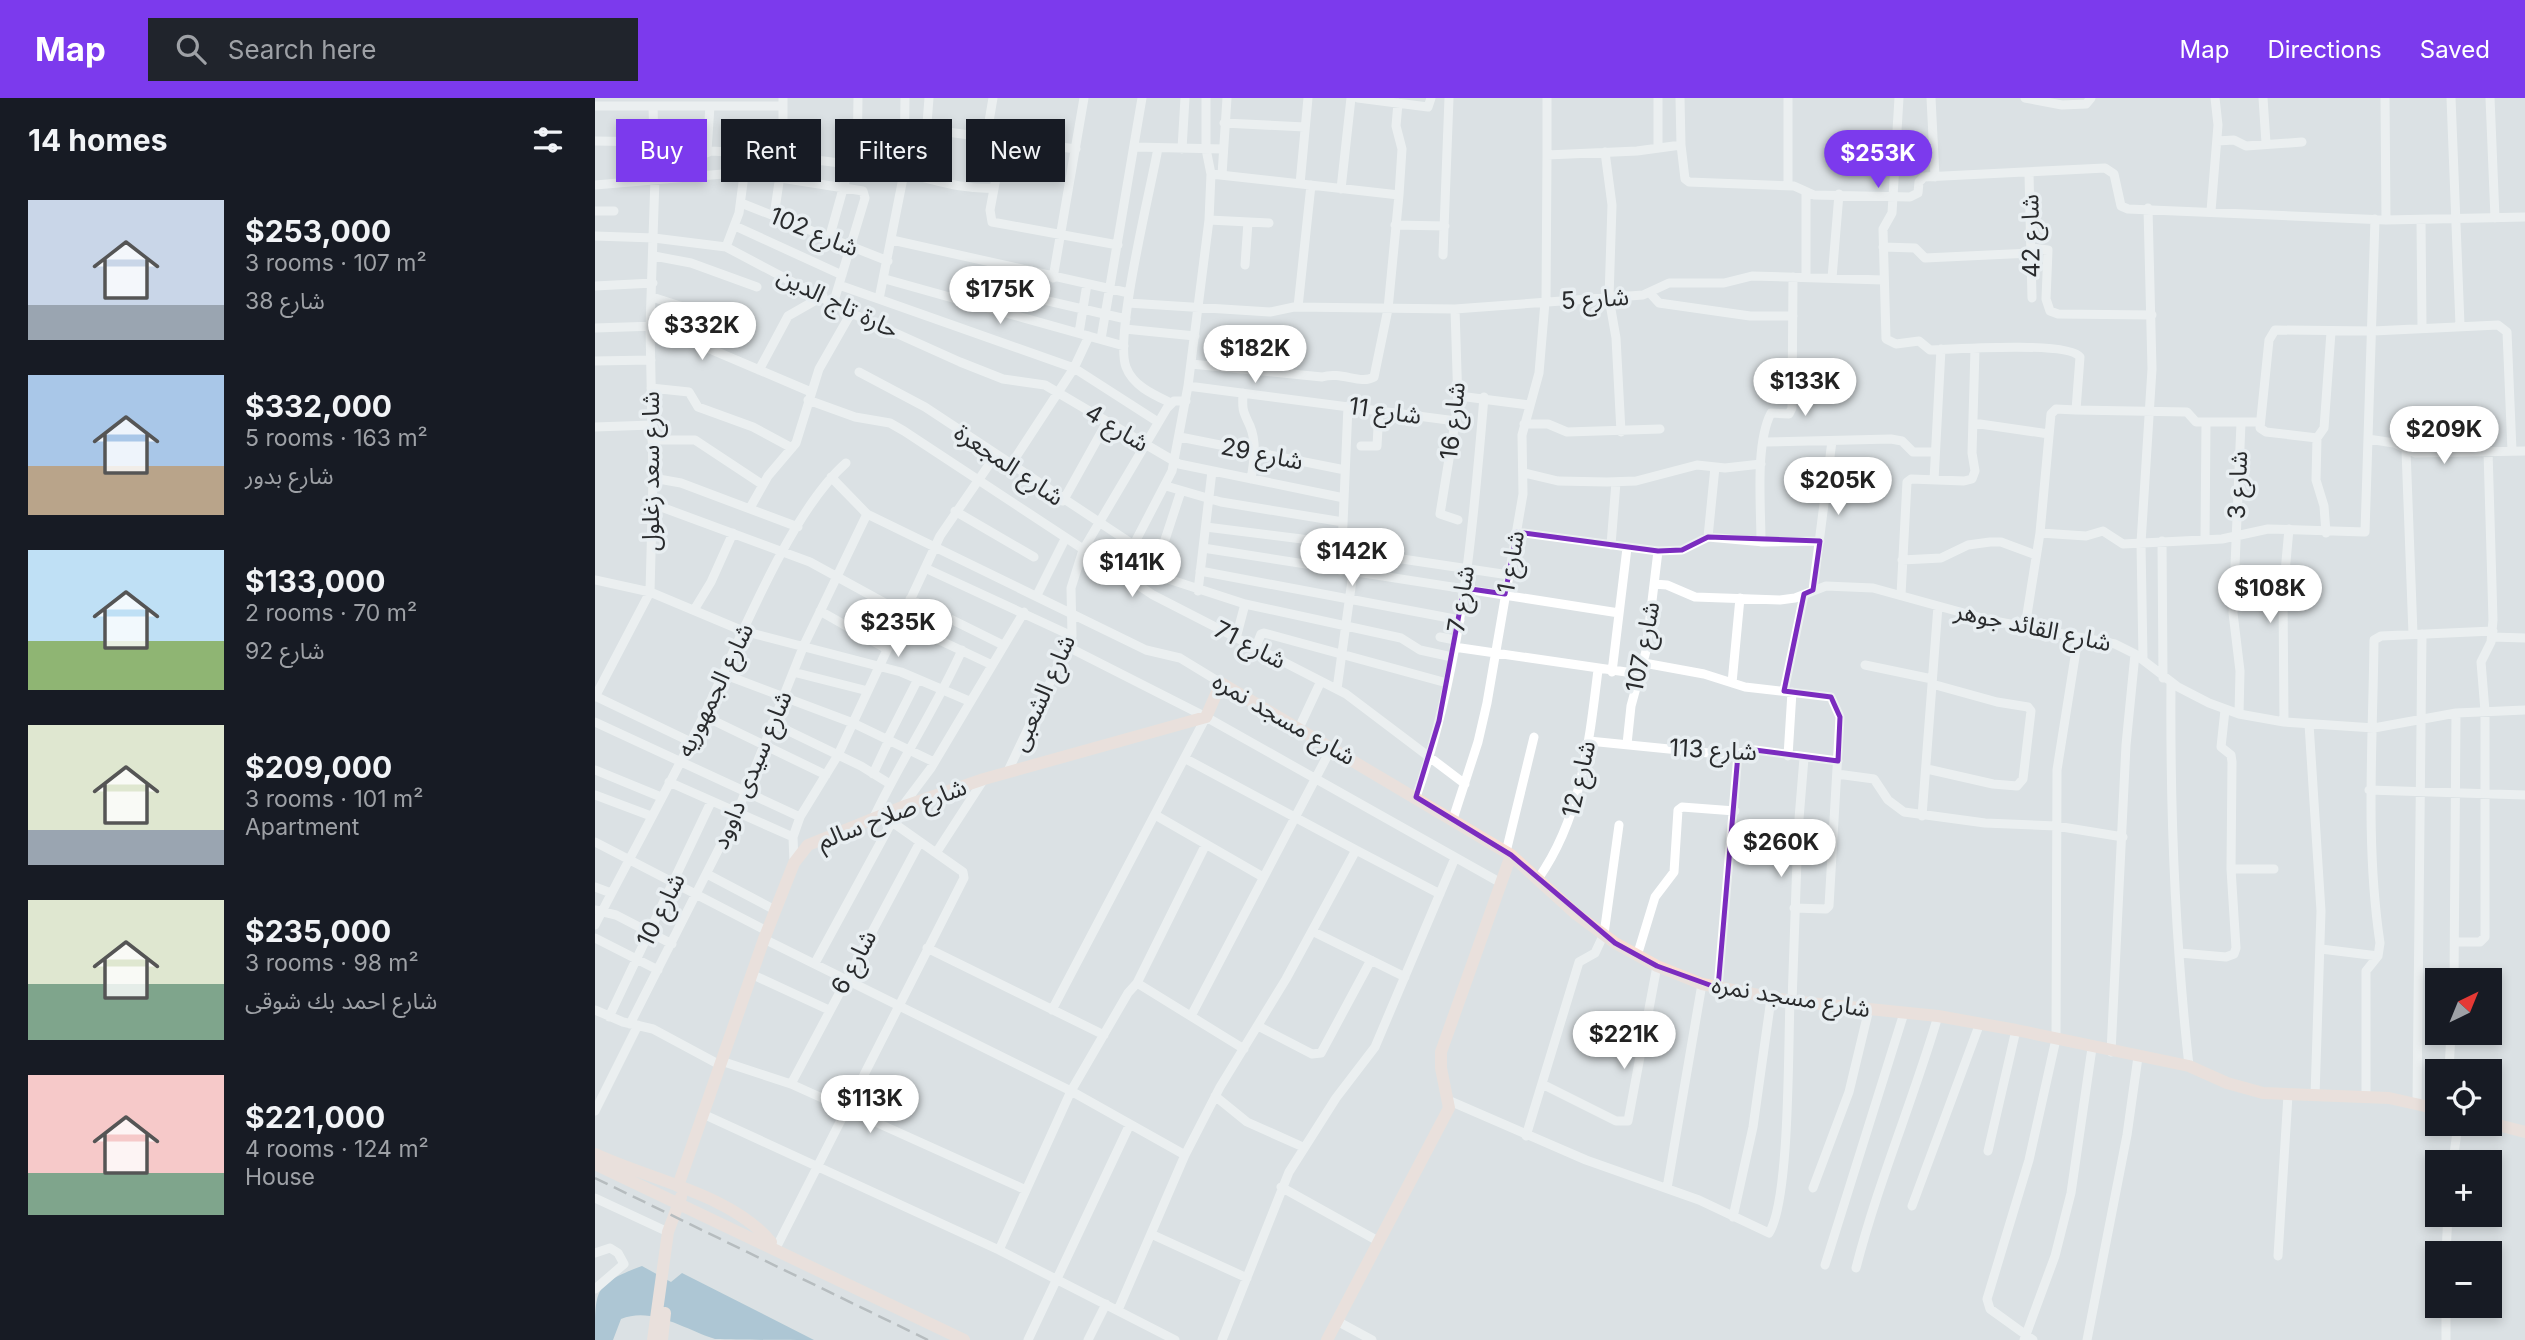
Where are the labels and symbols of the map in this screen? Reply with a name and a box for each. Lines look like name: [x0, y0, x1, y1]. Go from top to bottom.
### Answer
pin: $253K: [1829, 130, 1927, 190]
street label: شارع 42: [2015, 194, 2049, 278]
street label: شارع 102: [764, 201, 863, 265]
street label: حارة تاج الدين: [772, 261, 903, 347]
pin: $175K: [951, 266, 1049, 326]
street label: شارع 5: [1560, 282, 1630, 318]
pin: $332K: [653, 302, 751, 362]
pin: $182K: [1206, 326, 1304, 385]
pin: $133K: [1756, 358, 1854, 418]
street label: شارع 16: [1434, 381, 1474, 462]
street label: شارع سعد زغلول: [636, 391, 668, 551]
street label: شارع 11: [1346, 391, 1423, 433]
street label: شارع 4: [1079, 397, 1154, 460]
pin: $209K: [2395, 406, 2493, 466]
street label: شارع المجعرة: [948, 418, 1069, 514]
street label: شارع 29: [1218, 431, 1306, 479]
street label: شارع 3: [2222, 450, 2256, 520]
pin: $205K: [1789, 458, 1887, 517]
pin: $142K: [1303, 528, 1401, 588]
street label: شارع 1: [1491, 528, 1533, 596]
pin: $141K: [1083, 540, 1181, 599]
street label: شارع 7: [1441, 564, 1483, 635]
pin: $108K: [2221, 566, 2319, 625]
street label: شارع القائد جوهر: [1951, 596, 2114, 660]
street label: شارع 107: [1620, 599, 1668, 695]
pin: $235K: [849, 600, 947, 659]
street label: شارع 71: [1208, 614, 1291, 678]
street label: شارع الجمهوريه: [670, 618, 762, 763]
street label: شارع الشعبى: [1004, 630, 1084, 757]
street label: شارع مسجد نمره: [1206, 666, 1361, 774]
street label: شارع سيدى داوود: [705, 686, 801, 854]
street label: شارع 113: [1668, 733, 1758, 769]
street label: شارع 12: [1556, 738, 1604, 821]
street label: شارع صلاح سالم: [813, 772, 971, 858]
pin: $260K: [1732, 820, 1830, 879]
street label: شارع 10: [630, 868, 693, 953]
street label: شارع 6: [825, 925, 885, 1000]
north arrow: [2425, 968, 2503, 1045]
street label: شارع مسجد نمره: [1709, 970, 1872, 1026]
pin: $221K: [1575, 1012, 1673, 1071]
pin: $113K: [821, 1076, 919, 1135]

